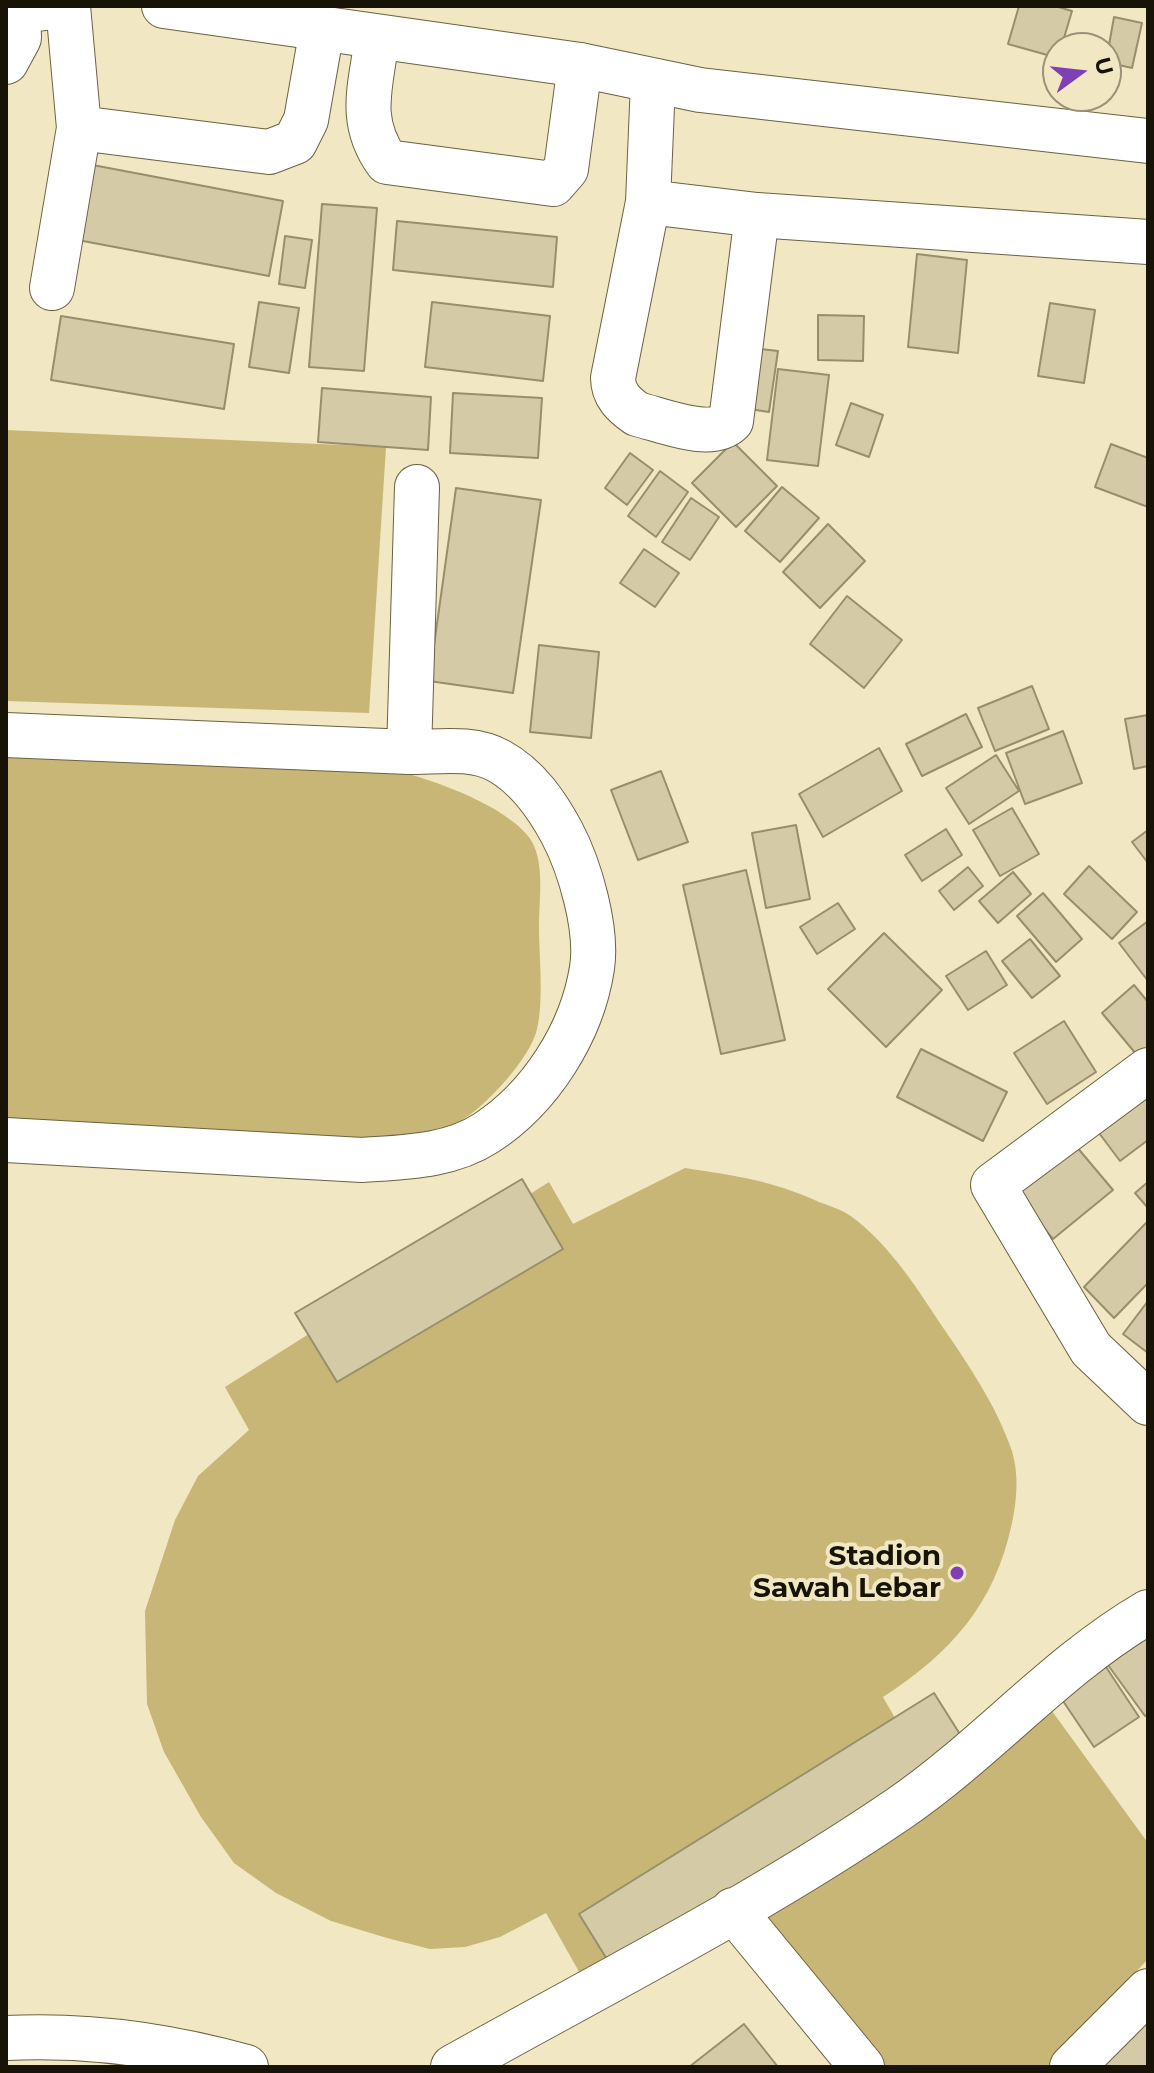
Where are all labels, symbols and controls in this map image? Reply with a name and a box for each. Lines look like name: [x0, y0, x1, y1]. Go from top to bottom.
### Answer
north arrow: [1042, 32, 1122, 112]
text: U: [1088, 54, 1119, 78]
place label: Stadion Sawah Lebar: [753, 1540, 941, 1606]
marker: Stadion Sawah Lebar: [948, 1564, 966, 1582]

